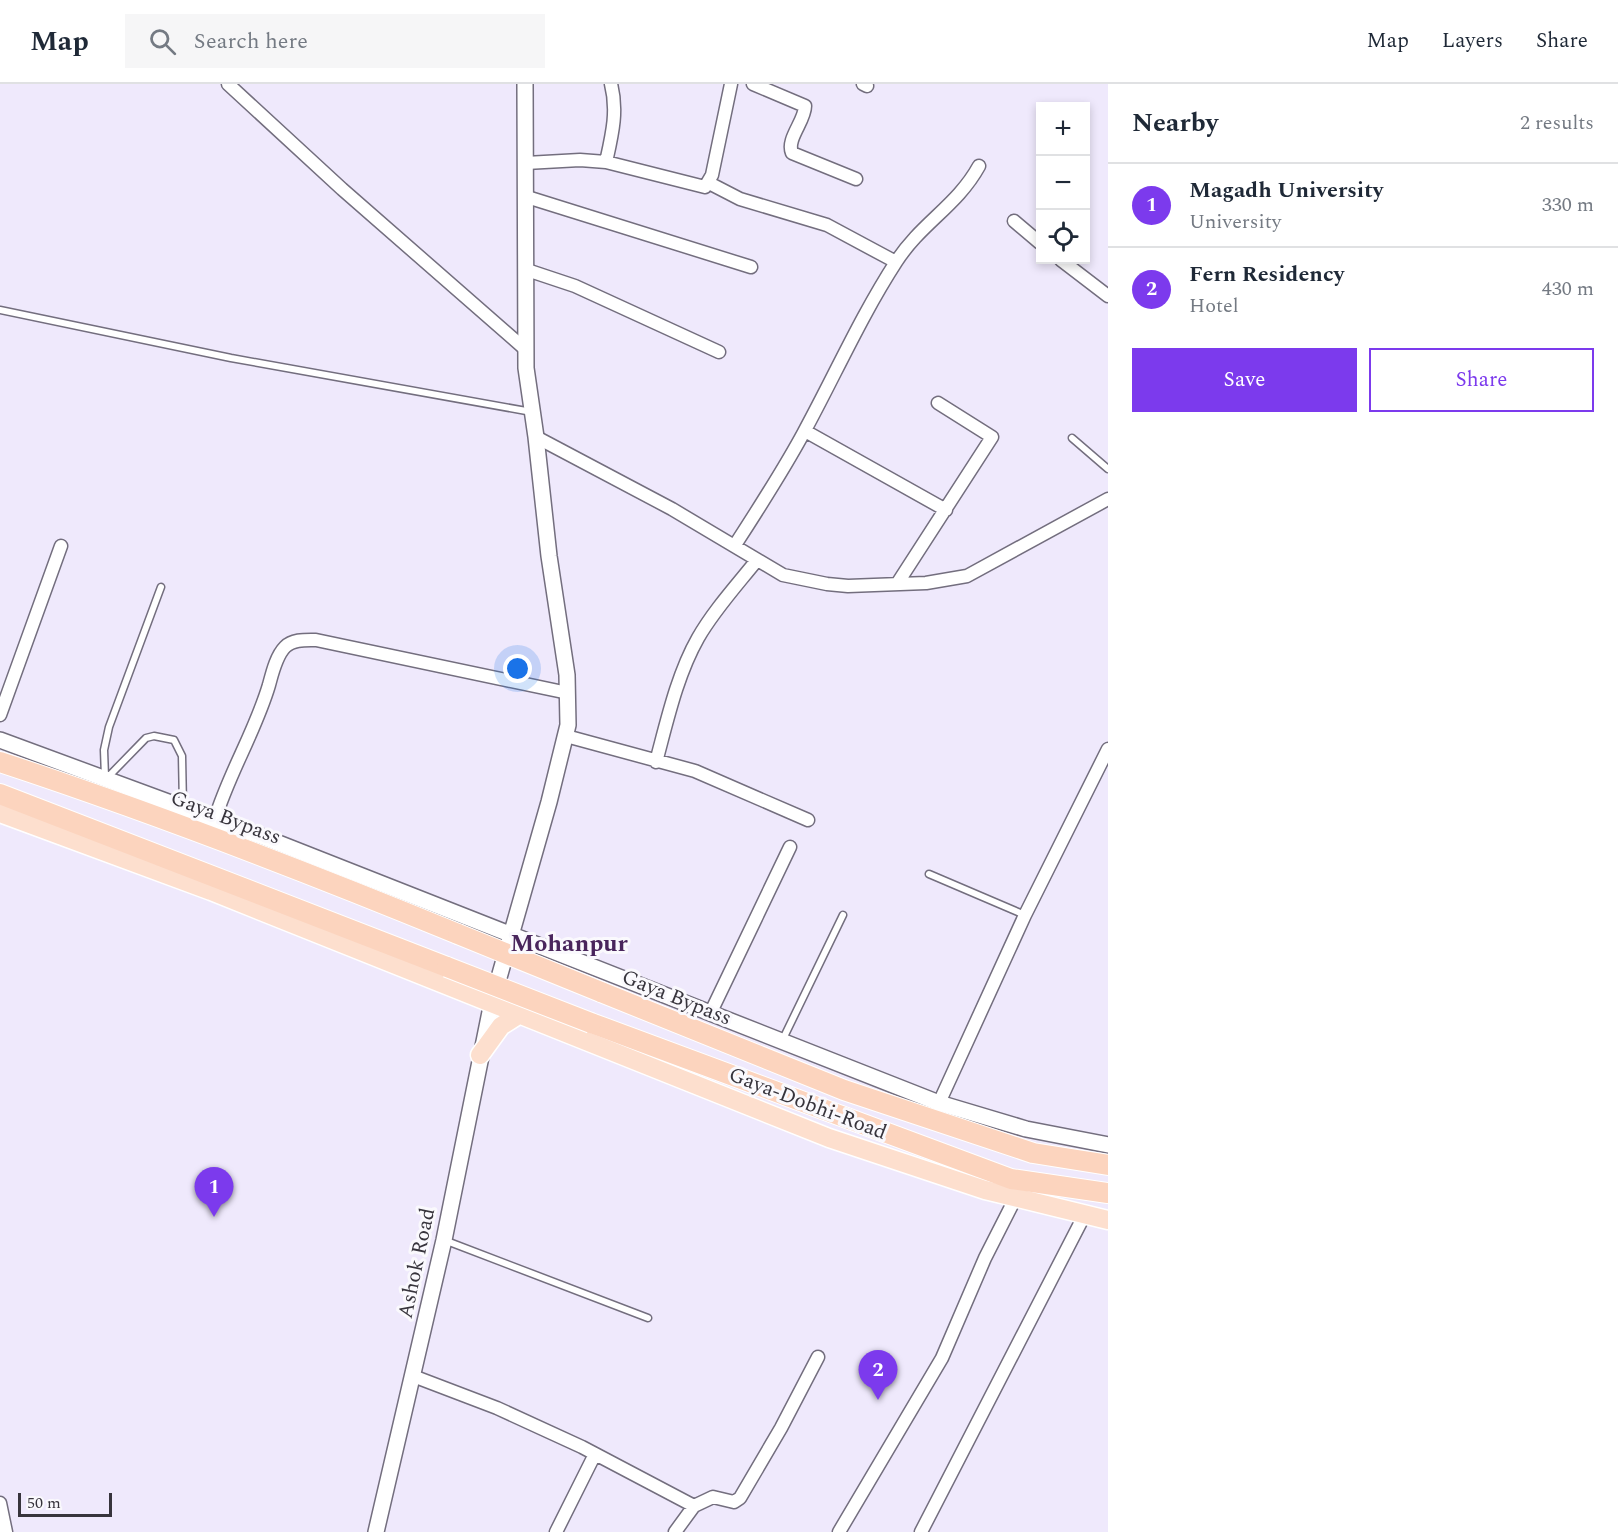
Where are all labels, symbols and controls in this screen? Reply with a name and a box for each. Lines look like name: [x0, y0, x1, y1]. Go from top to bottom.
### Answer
search box: [125, 14, 545, 68]
text: Map: [30, 20, 89, 63]
icon: search: [146, 25, 179, 58]
text: Search here: [194, 25, 308, 58]
text: Map: [1367, 25, 1409, 57]
text: Layers: [1442, 25, 1503, 57]
text: Share: [1536, 25, 1588, 57]
map controls: [1036, 102, 1090, 264]
button: +: [1036, 102, 1090, 156]
text: Nearby: [1132, 103, 1218, 143]
text: 2 results: [1520, 108, 1594, 138]
button: −: [1036, 156, 1090, 210]
text: Magadh University: [1189, 174, 1383, 207]
text: 1: [1146, 190, 1157, 220]
text: 330 m: [1542, 190, 1594, 220]
text: University: [1189, 207, 1281, 237]
button: locate: [1036, 210, 1090, 264]
text: Fern Residency: [1189, 258, 1344, 291]
text: 2: [1146, 274, 1157, 304]
text: 430 m: [1542, 274, 1594, 304]
text: Hotel: [1189, 291, 1239, 321]
button: Save: [1132, 348, 1357, 412]
button: Share: [1369, 348, 1594, 412]
your location: [503, 654, 532, 683]
street label: Gaya Bypass: [166, 782, 286, 854]
district label: Mohanpur: [510, 926, 629, 962]
street label: Gaya Bypass: [617, 961, 736, 1034]
street label: Gaya-Dobhi-Road: [724, 1059, 891, 1149]
pin: 1: [194, 1168, 234, 1217]
street label: Ashok Road: [390, 1205, 444, 1322]
pin: 2: [858, 1350, 898, 1400]
scale bar: [18, 1490, 112, 1518]
text: 50 m: [27, 1491, 61, 1515]

